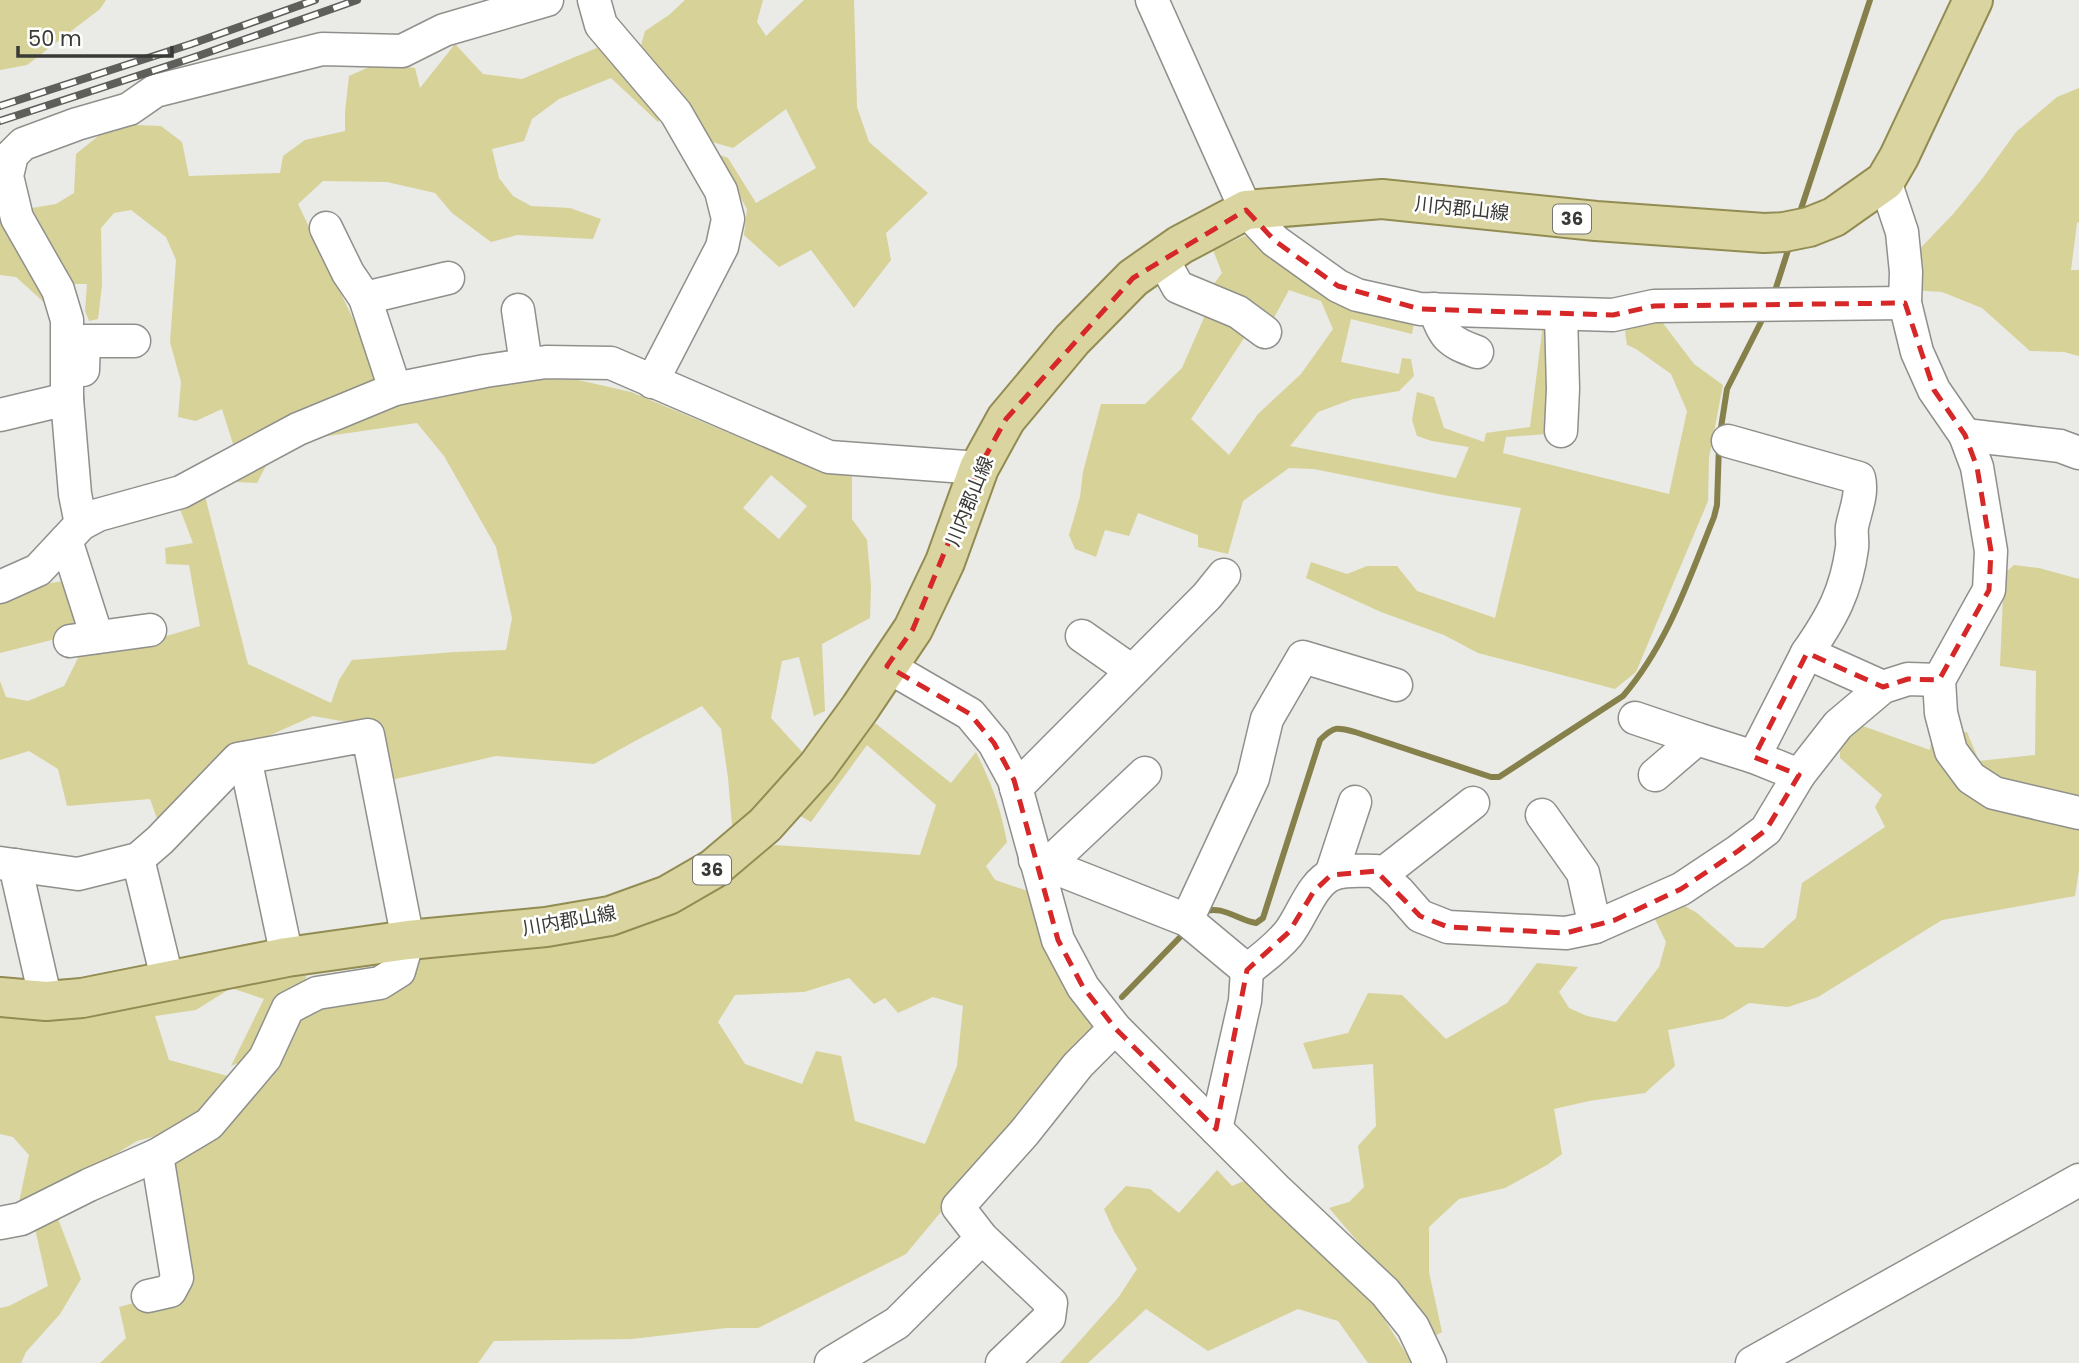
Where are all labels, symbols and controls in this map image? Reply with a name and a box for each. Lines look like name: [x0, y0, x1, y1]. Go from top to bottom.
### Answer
scale bar: [18, 14, 172, 58]
text: 50 m: [28, 24, 82, 53]
street label: 川内郡山線: [1413, 190, 1511, 227]
road number: 36: [1553, 204, 1591, 233]
street label: 川内郡山線: [939, 452, 1000, 550]
road number: 36: [693, 856, 731, 884]
street label: 川内郡山線: [520, 899, 618, 942]

